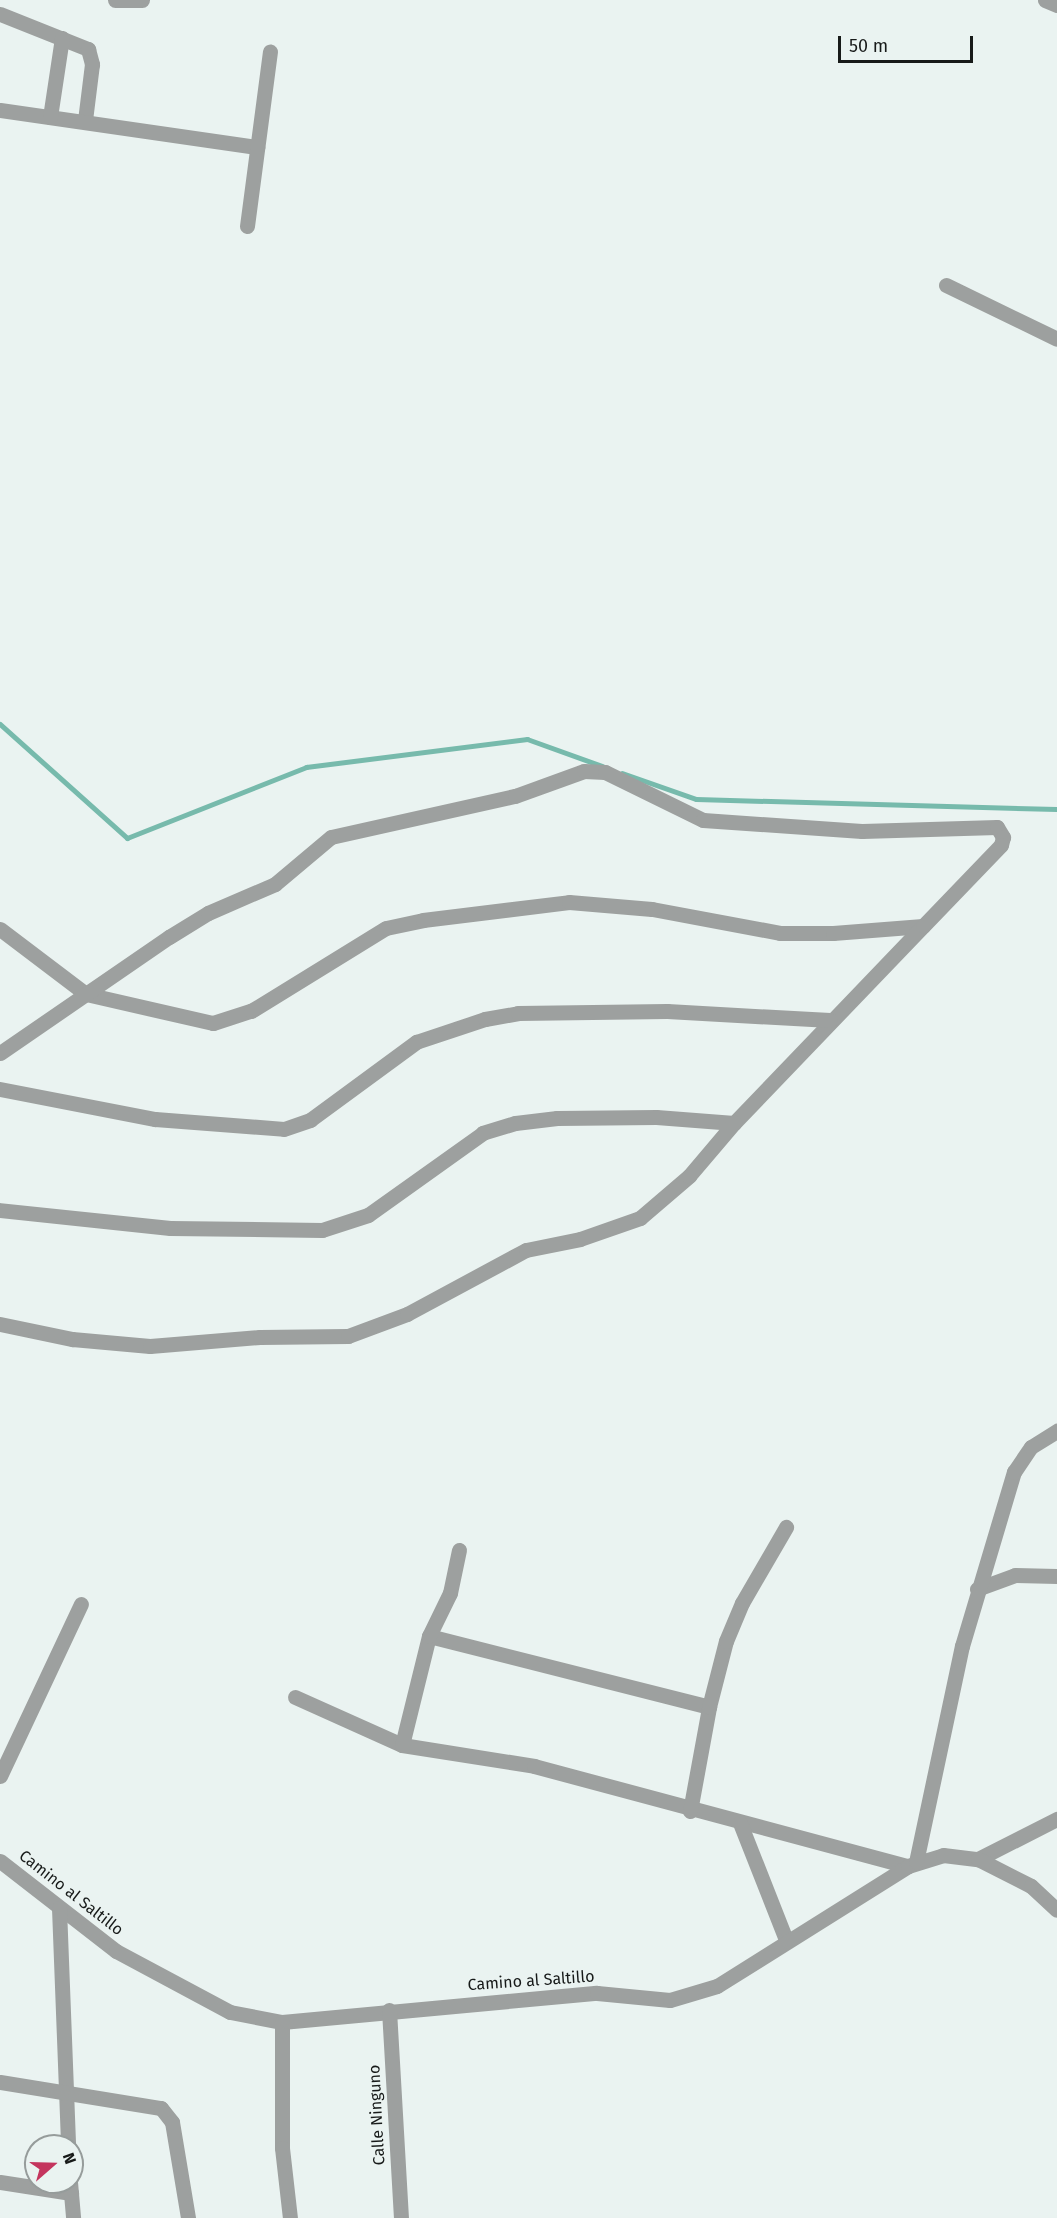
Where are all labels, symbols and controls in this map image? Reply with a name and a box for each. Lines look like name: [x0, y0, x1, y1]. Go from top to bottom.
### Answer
scale bar: [841, 24, 976, 62]
text: 50 m: [849, 35, 888, 57]
street label: Camino al Saltillo: [15, 1846, 127, 1940]
street label: Camino al Saltillo: [467, 1967, 595, 1995]
street label: Calle Ninguno: [365, 2064, 389, 2166]
north arrow: [24, 2134, 84, 2194]
text: N: [59, 2150, 80, 2167]

